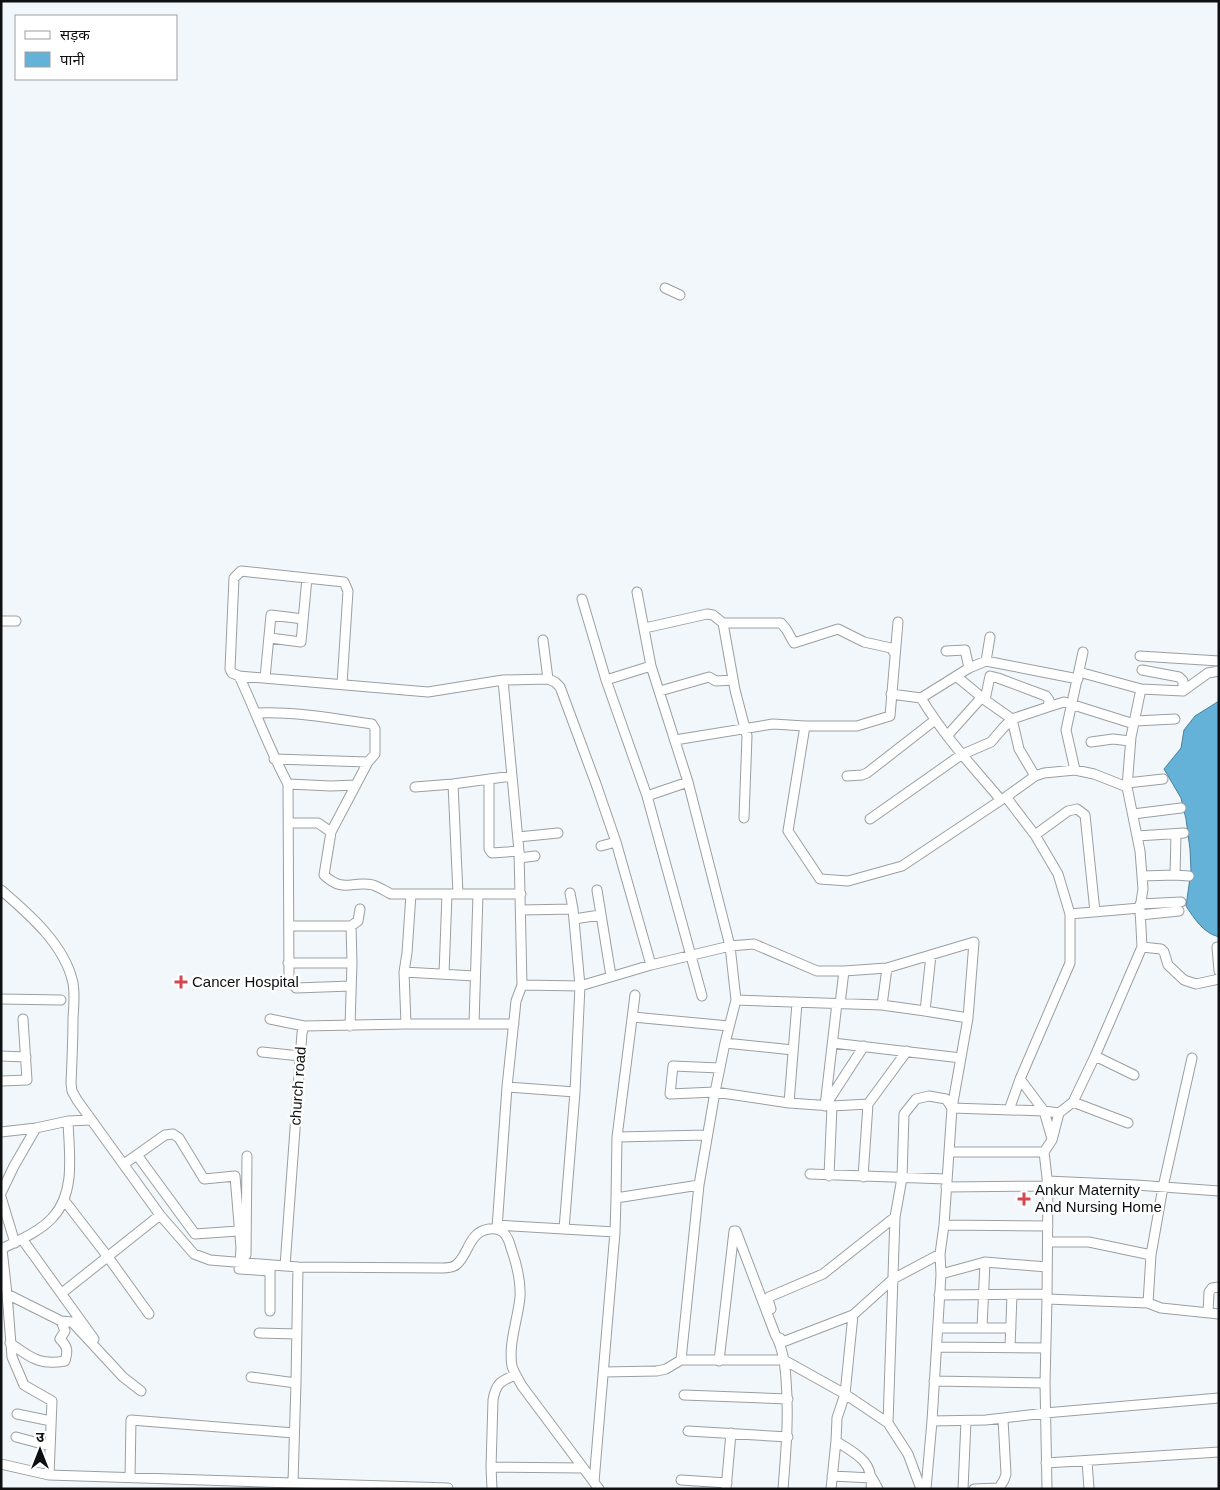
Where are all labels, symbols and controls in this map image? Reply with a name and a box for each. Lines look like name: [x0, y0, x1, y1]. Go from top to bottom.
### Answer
legend: [15, 15, 178, 80]
text: सड़क: [60, 26, 90, 43]
text: पानी: [60, 51, 86, 68]
place label: Cancer Hospital: [192, 973, 299, 990]
marker: Cancer Hospital: [174, 975, 188, 989]
street label: church road: [286, 1046, 309, 1126]
place label: Ankur Maternity And Nursing Home: [1035, 1181, 1162, 1215]
marker: Ankur Maternity And Nursing Home: [1017, 1192, 1031, 1206]
north arrow: [15, 1425, 65, 1475]
text: उ: [36, 1429, 45, 1445]

